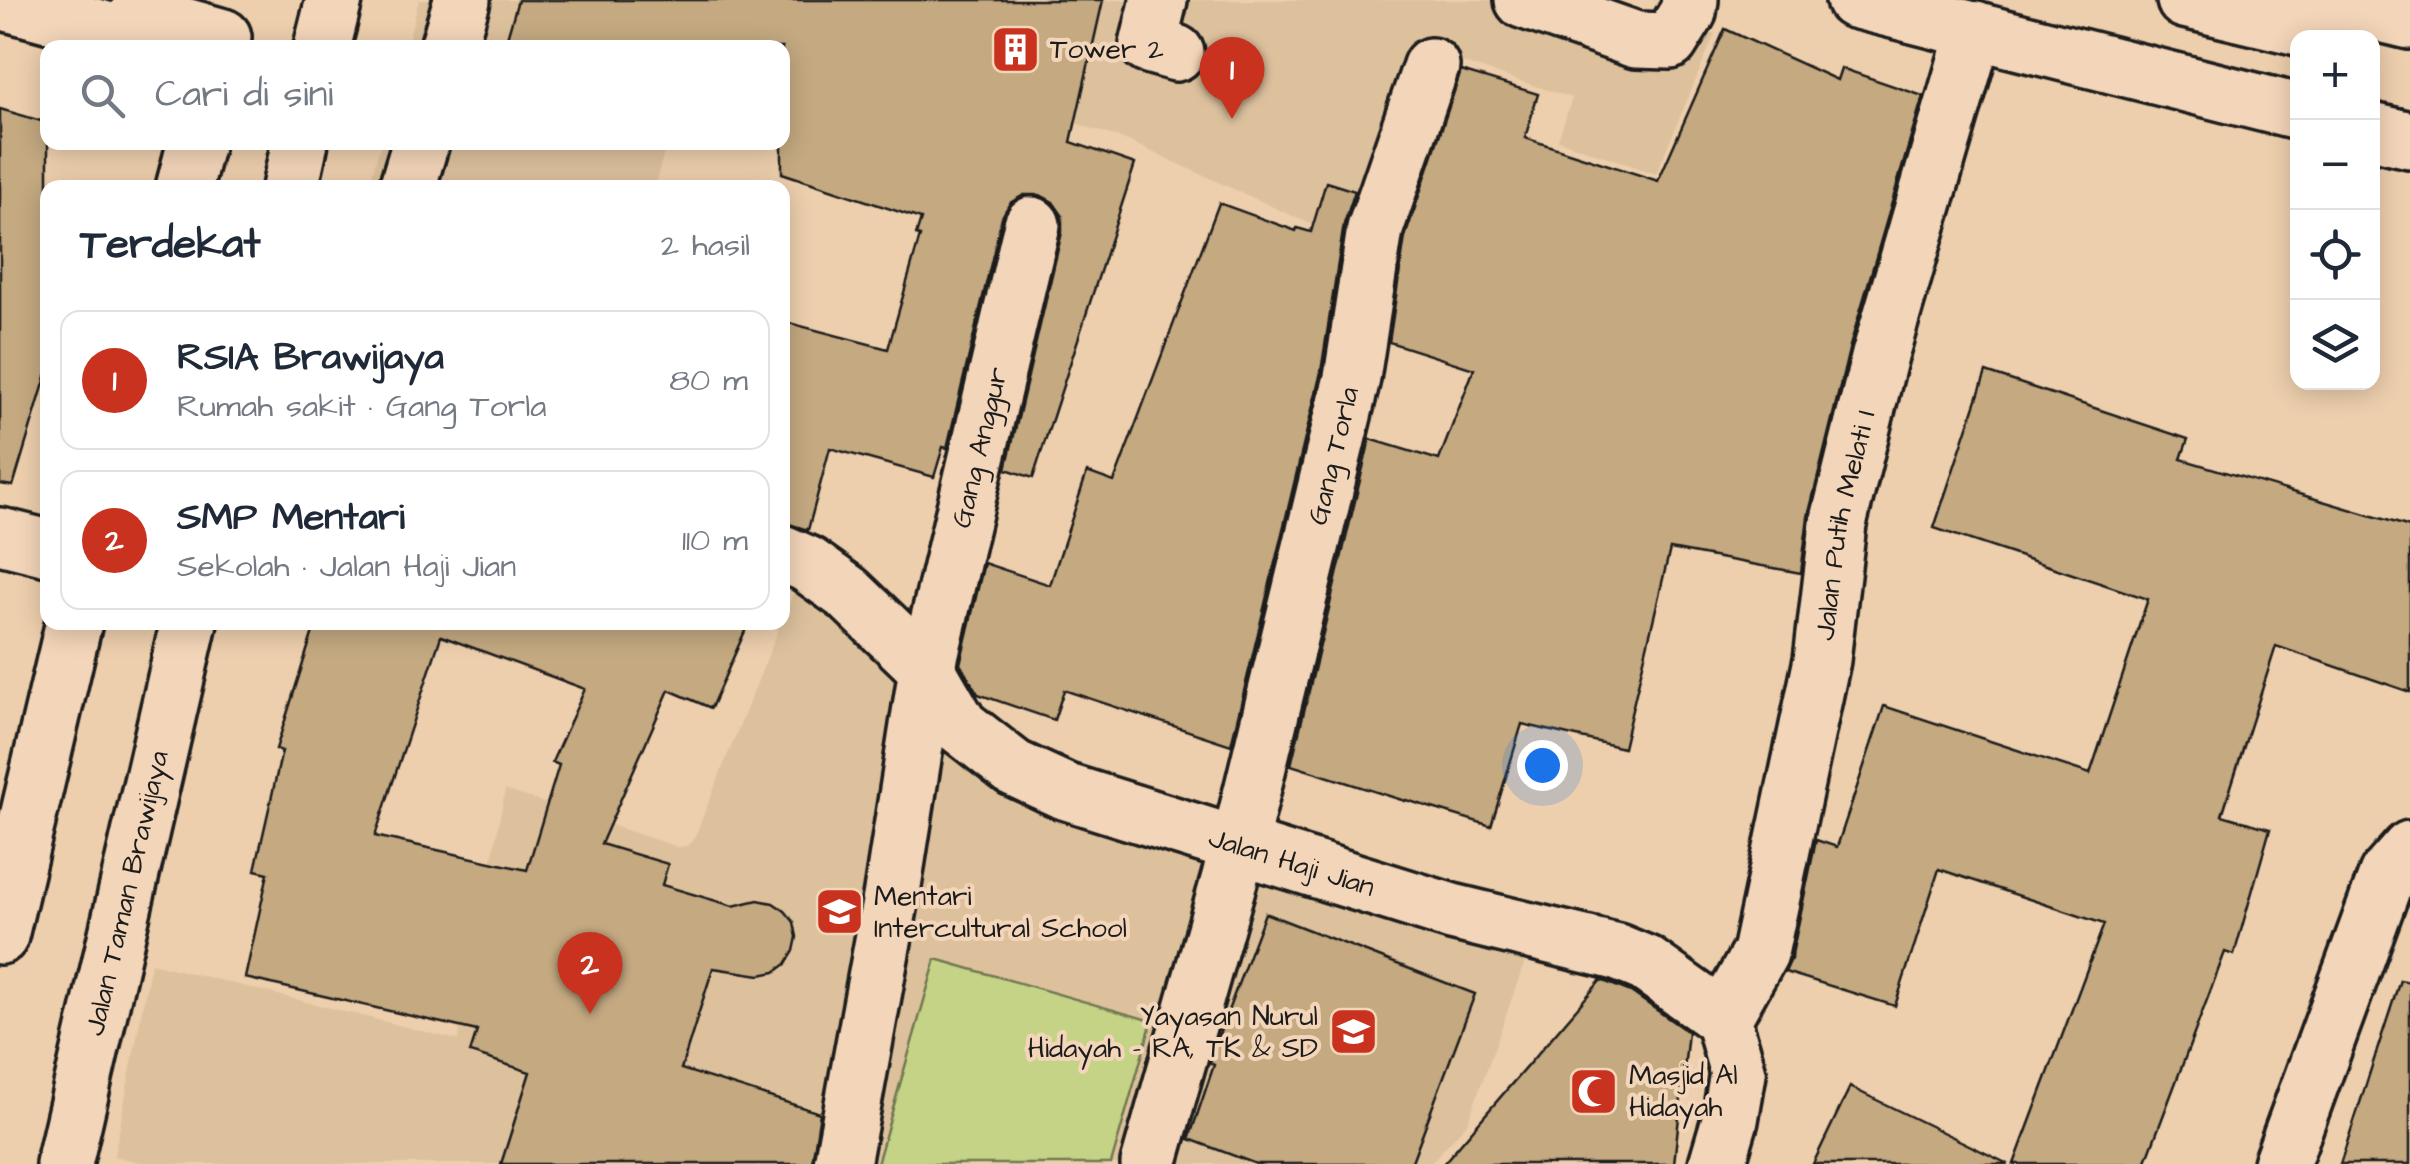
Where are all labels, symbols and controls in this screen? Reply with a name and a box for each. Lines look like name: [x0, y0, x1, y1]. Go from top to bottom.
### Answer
building icon: Tower 2: [989, 23, 1041, 75]
place label: Tower 2: [1050, 30, 1164, 69]
map controls: [2290, 30, 2380, 390]
button: +: [2290, 30, 2380, 120]
pin: 1: [1200, 36, 1264, 119]
search box: [40, 40, 790, 150]
icon: search: [75, 68, 130, 123]
text: Cari di sini: [155, 69, 333, 121]
button: −: [2290, 120, 2380, 210]
button: locate: [2290, 210, 2380, 300]
text: Terdekat: [80, 216, 260, 274]
text: 2 hasil: [661, 223, 750, 268]
button: layers: [2290, 300, 2380, 390]
text: RSIA Brawijaya: [177, 332, 444, 384]
text: 1: [112, 358, 117, 403]
text: 80 m: [669, 358, 748, 403]
street label: Gang Anggur: [942, 363, 1017, 532]
street label: Gang Torla: [1298, 383, 1369, 529]
text: Rumah sakit · Gang Torla: [177, 384, 546, 429]
street label: Jalan Putih Melati I: [1805, 406, 1885, 642]
text: SMP Mentari: [177, 492, 405, 544]
text: 2: [105, 518, 124, 563]
text: 110 m: [682, 518, 748, 563]
text: Sekolah · Jalan Haji Jian: [177, 544, 516, 589]
your location: [1517, 740, 1568, 791]
street label: Jalan Taman Brawijaya: [75, 747, 178, 1039]
street label: Jalan Haji Jian: [1204, 818, 1380, 906]
place label: Mentari Intercultural School: [874, 877, 1127, 948]
school or university icon: Mentari Intercultural School: [813, 886, 865, 938]
pin: 2: [558, 932, 622, 1014]
place label: Yayasan Nurul Hidayah - RA, TK & SD: [1028, 997, 1318, 1070]
school or university icon: Yayasan Nurul Hidayah - RA, TK & SD: [1327, 1006, 1379, 1058]
place label: Masjid Al Hidayah: [1629, 1056, 1738, 1129]
mosque icon: Masjid Al Hidayah: [1568, 1065, 1620, 1117]

